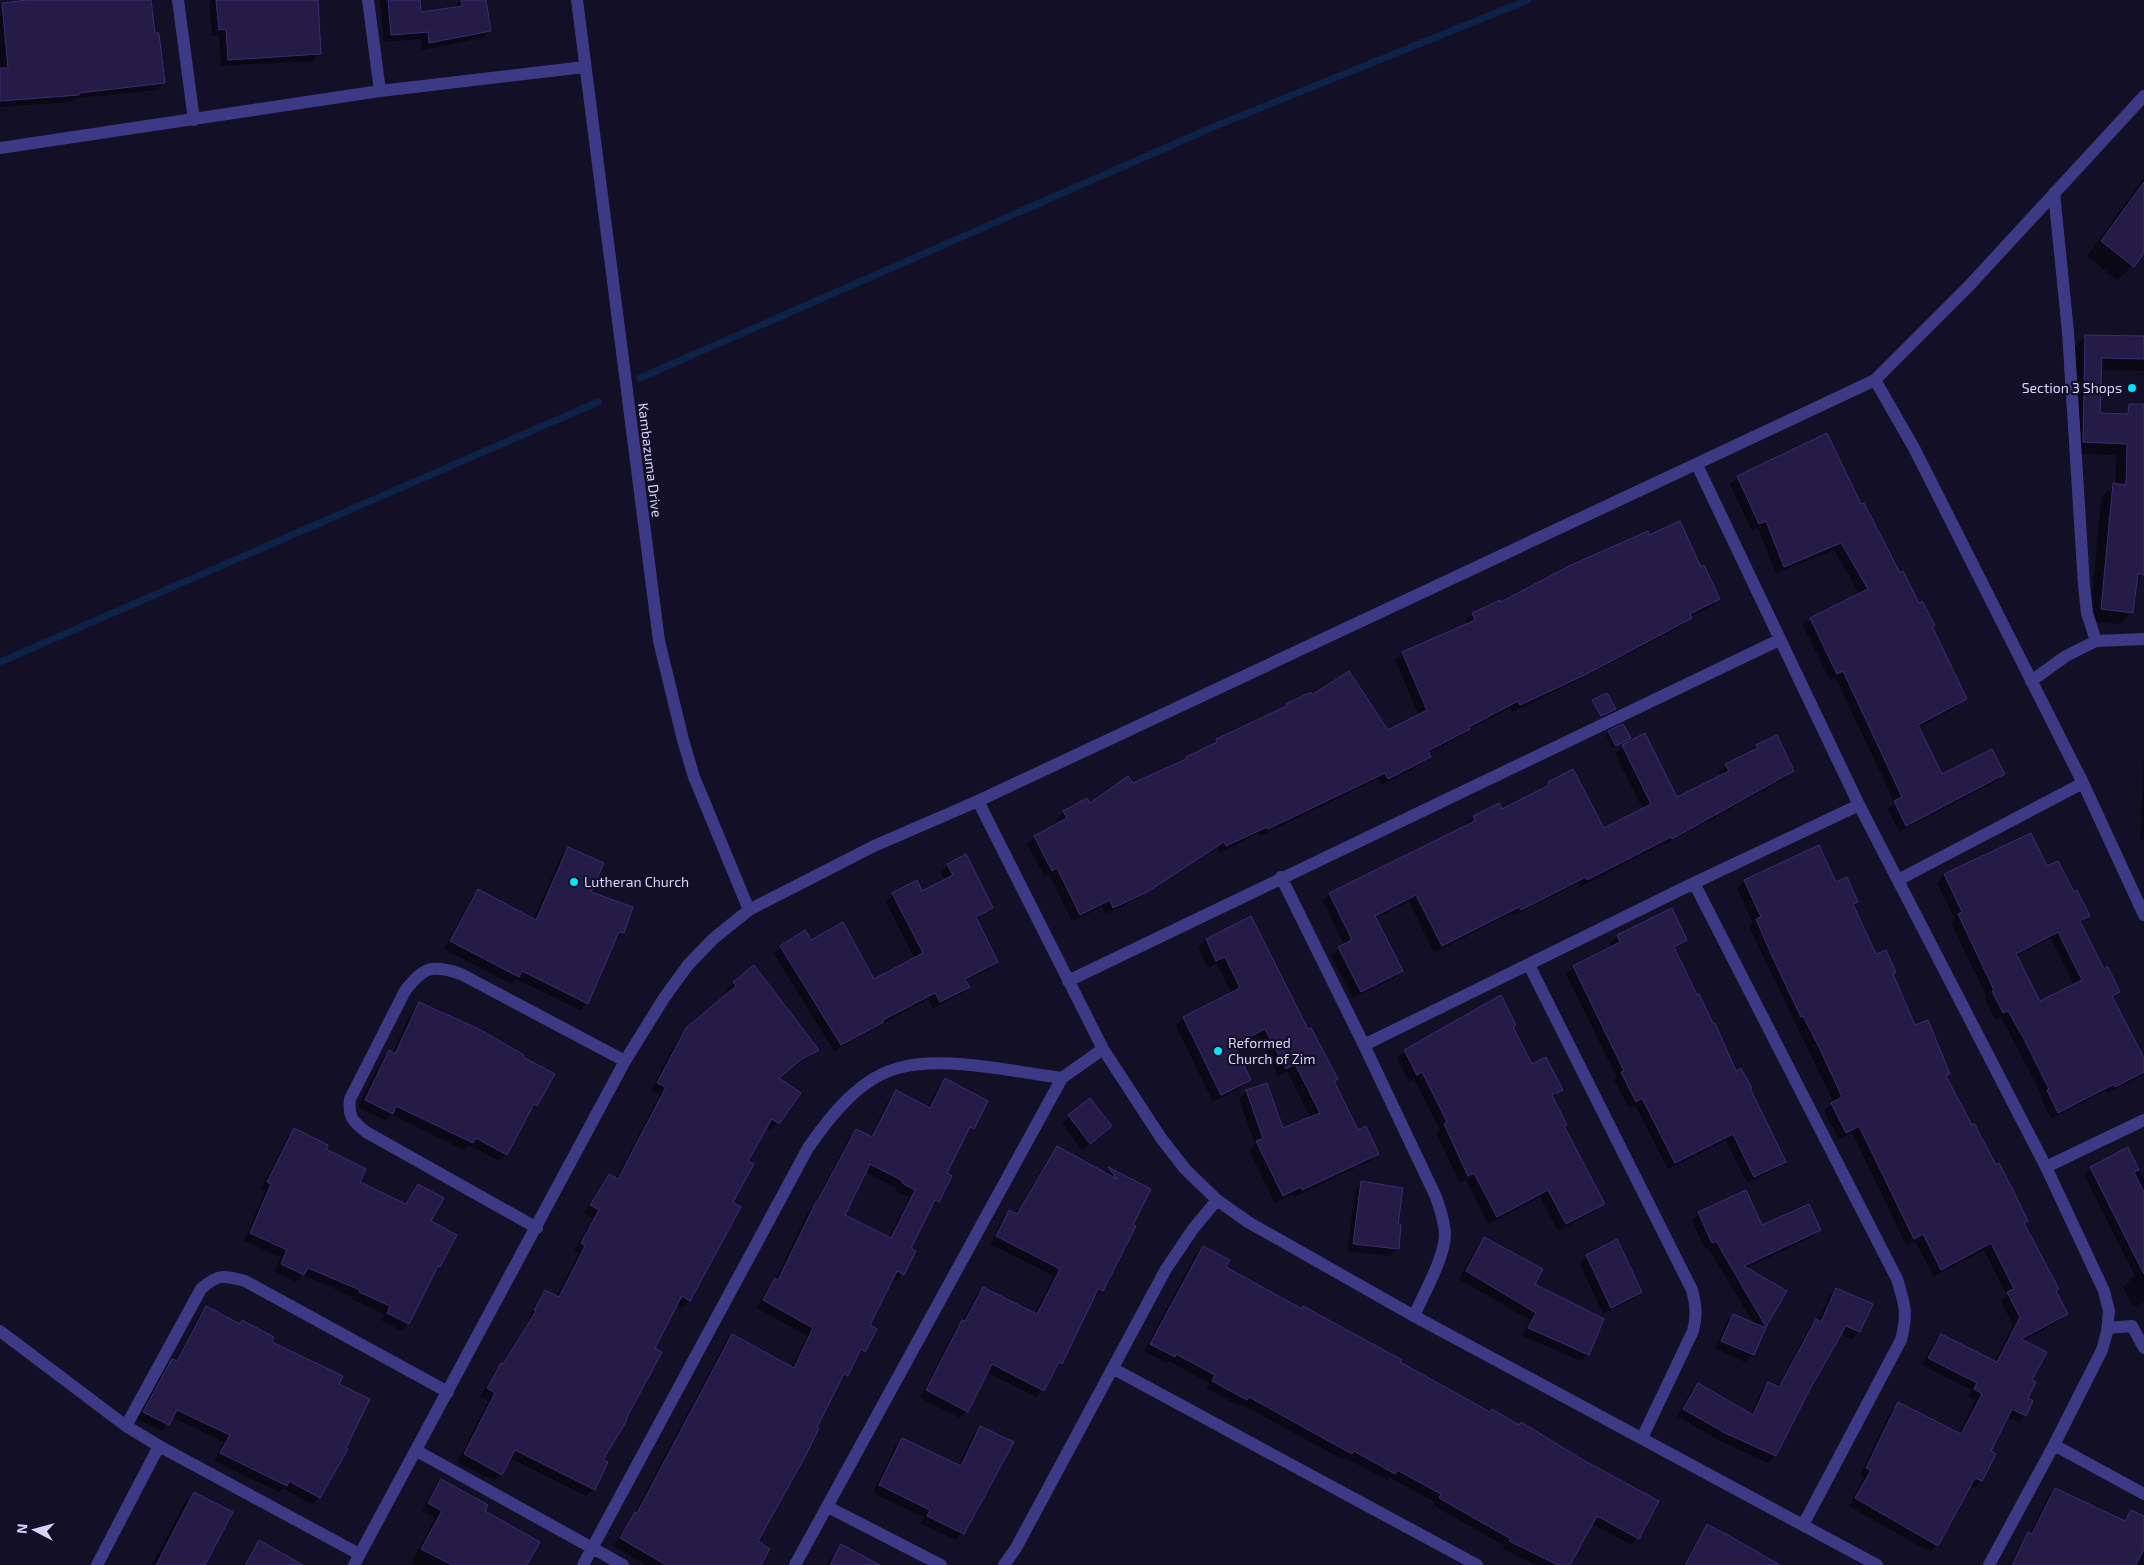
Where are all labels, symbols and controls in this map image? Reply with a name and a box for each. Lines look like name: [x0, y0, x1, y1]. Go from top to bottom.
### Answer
place label: Section 3 Shops: [2022, 379, 2122, 396]
marker: Section 3 Shops: [2126, 382, 2138, 394]
street label: Kambazuma Drive: [635, 402, 666, 518]
place label: Lutheran Church: [584, 873, 689, 890]
marker: Lutheran Church: [568, 876, 580, 888]
place label: Reformed Church of Zim: [1228, 1034, 1315, 1067]
marker: Reformed Church of Zim: [1212, 1045, 1224, 1057]
north arrow: [10, 1505, 60, 1555]
text: N: [13, 1523, 31, 1535]

